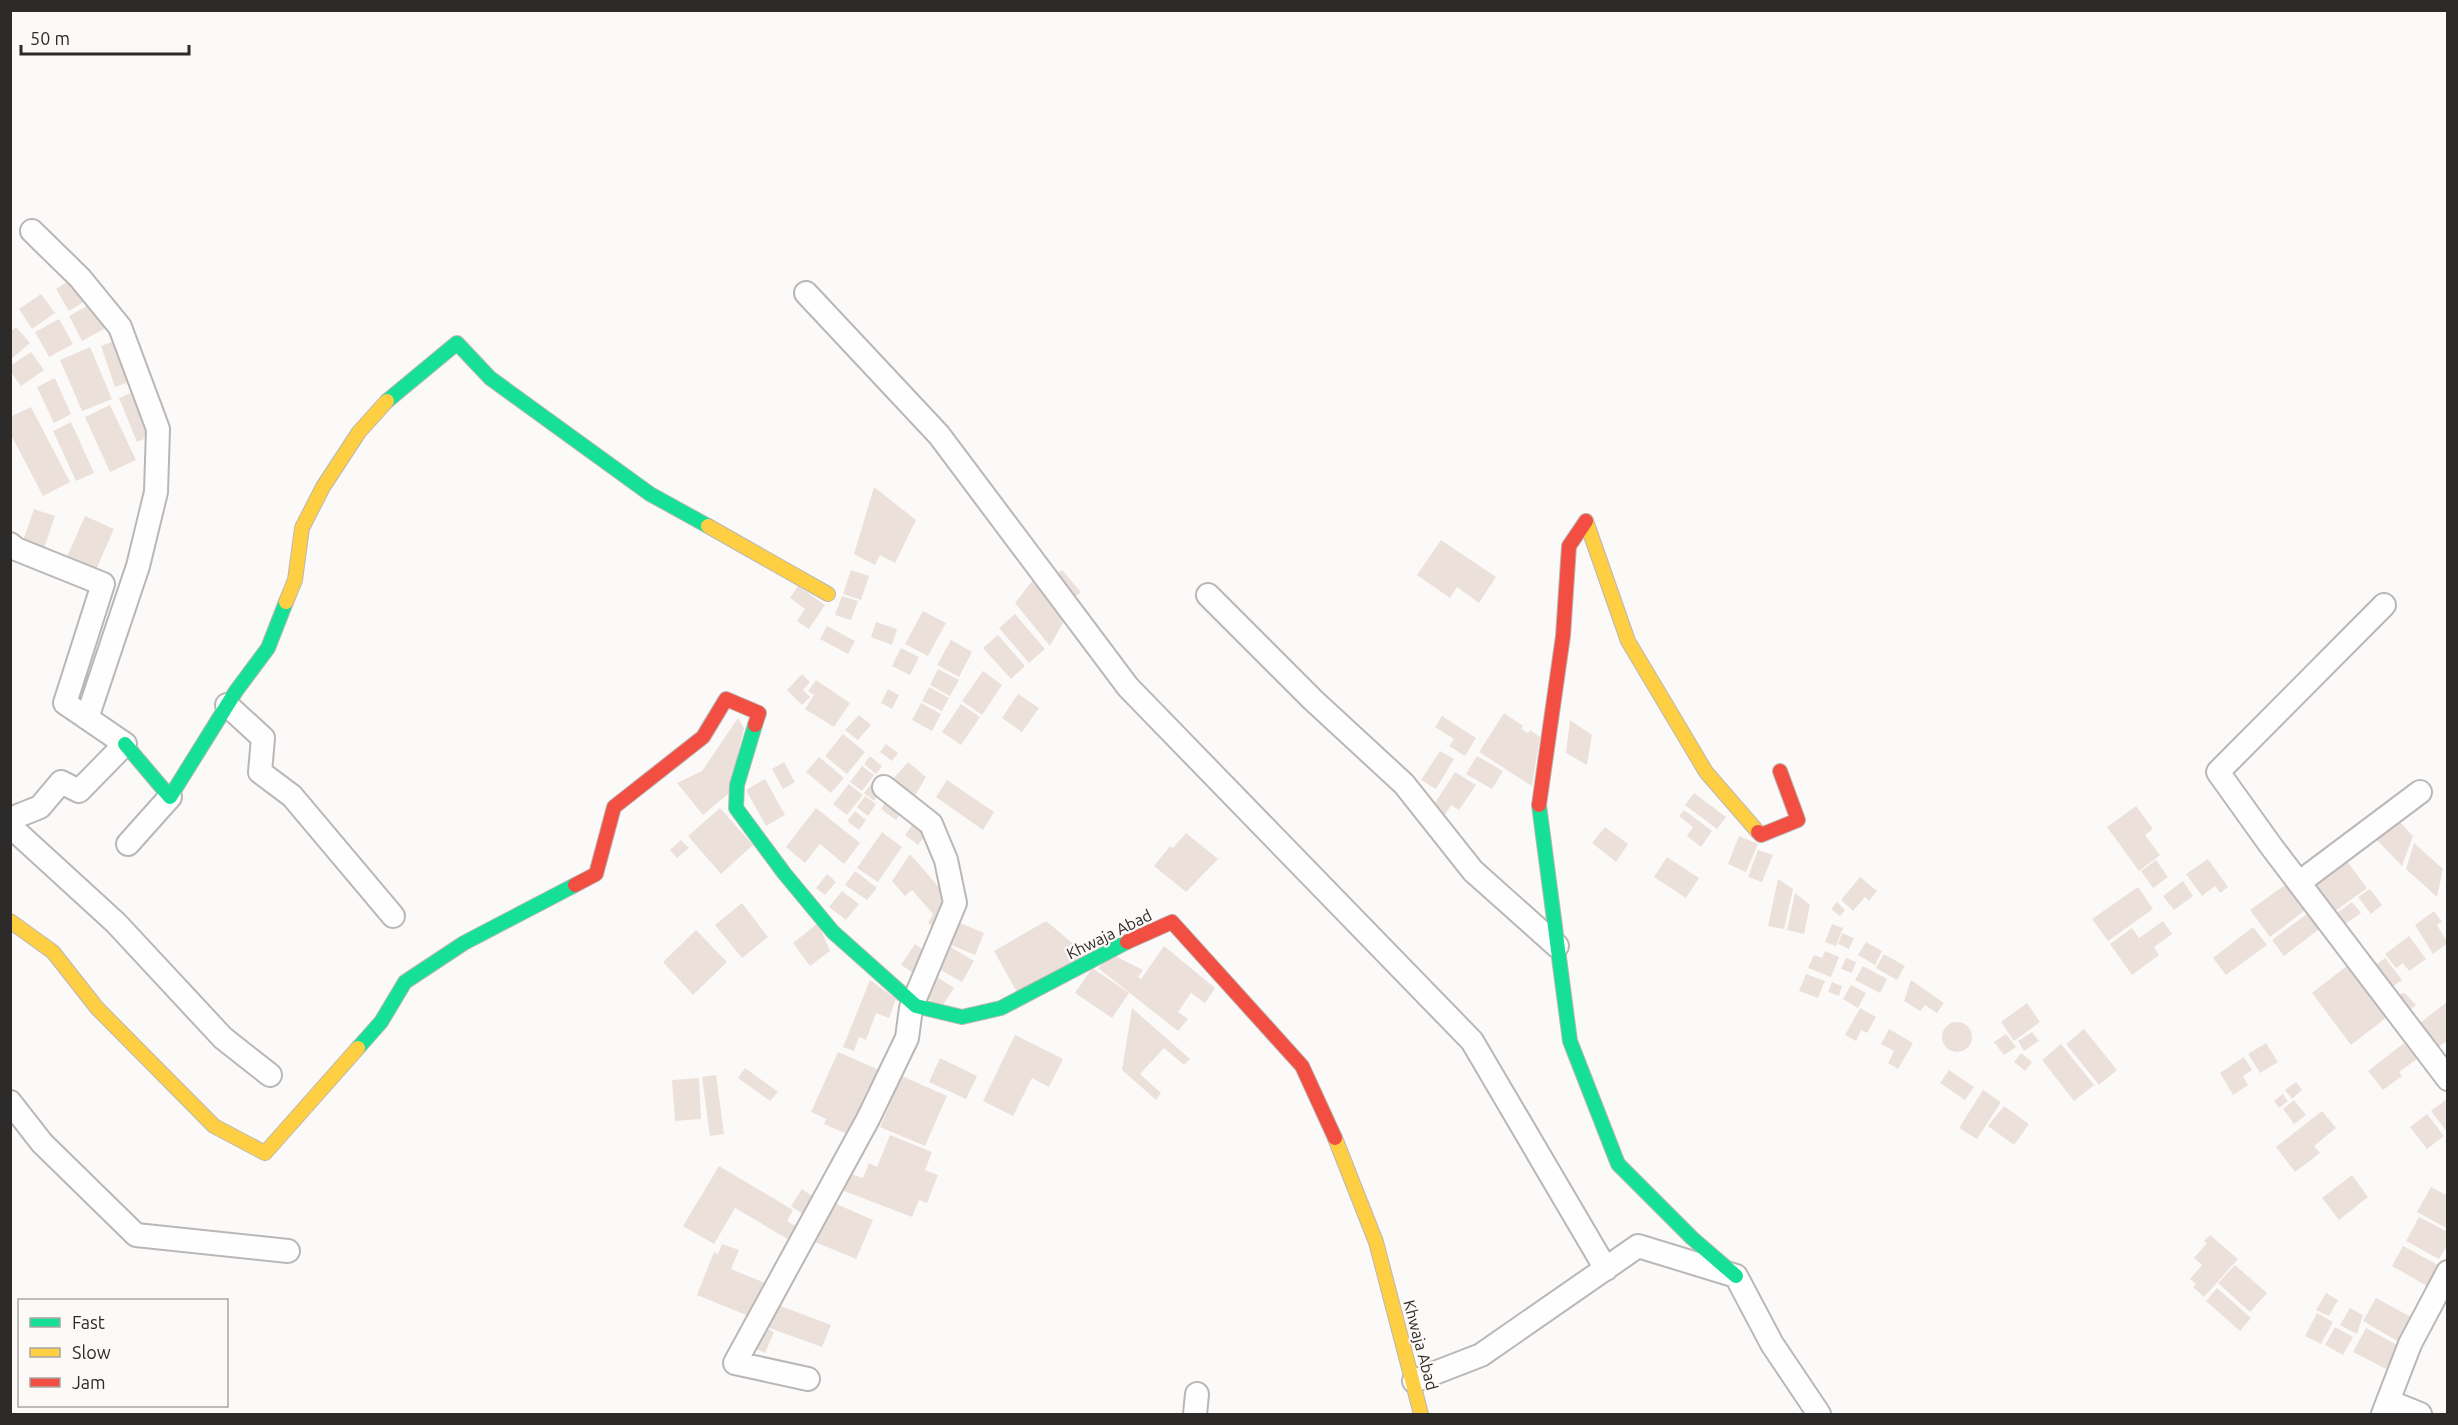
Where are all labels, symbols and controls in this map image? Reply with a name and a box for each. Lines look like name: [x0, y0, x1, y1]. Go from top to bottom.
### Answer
scale bar: [21, 18, 189, 56]
text: 50 m: [30, 28, 70, 48]
street label: Khwaja Abad: [1063, 906, 1155, 962]
street label: Khwaja Abad: [1400, 1298, 1442, 1392]
legend: [18, 1299, 228, 1407]
text: Fast: [72, 1312, 105, 1332]
text: Slow: [72, 1342, 111, 1362]
text: Jam: [72, 1372, 106, 1392]

